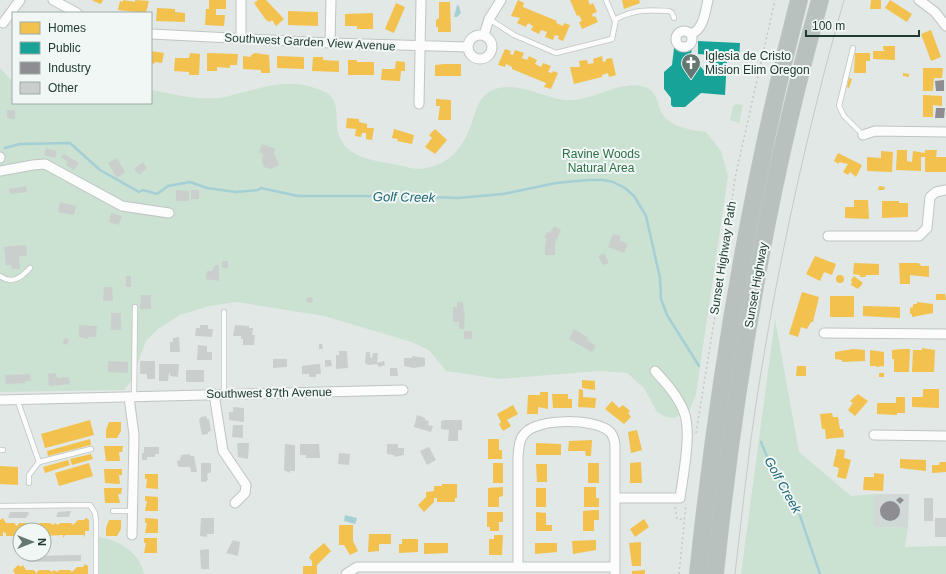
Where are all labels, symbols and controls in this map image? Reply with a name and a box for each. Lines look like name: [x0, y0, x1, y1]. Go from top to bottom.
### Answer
legend: [12, 12, 152, 104]
scale bar: [806, 12, 919, 38]
text: 100 m: [812, 19, 845, 33]
text: Homes: [48, 21, 86, 35]
street label: Southwest Garden View Avenue: [224, 31, 396, 53]
text: Public: [48, 41, 81, 55]
place label: Iglesia de Cristo Mision Elim Oregon: [705, 49, 810, 77]
church icon: Iglesia de Cristo Mision Elim Oregon: [680, 52, 702, 80]
text: Industry: [48, 61, 91, 75]
text: Other: [48, 81, 78, 95]
park label: Ravine Woods Natural Area: [562, 147, 640, 175]
water label: Golf Creek: [373, 189, 437, 205]
street label: Sunset Highway Path: [707, 200, 739, 316]
street label: Sunset Highway: [742, 241, 770, 329]
street label: Southwest 87th Avenue: [206, 385, 332, 401]
water label: Golf Creek: [761, 454, 805, 517]
north arrow: [12, 522, 52, 562]
text: N: [36, 538, 48, 546]

